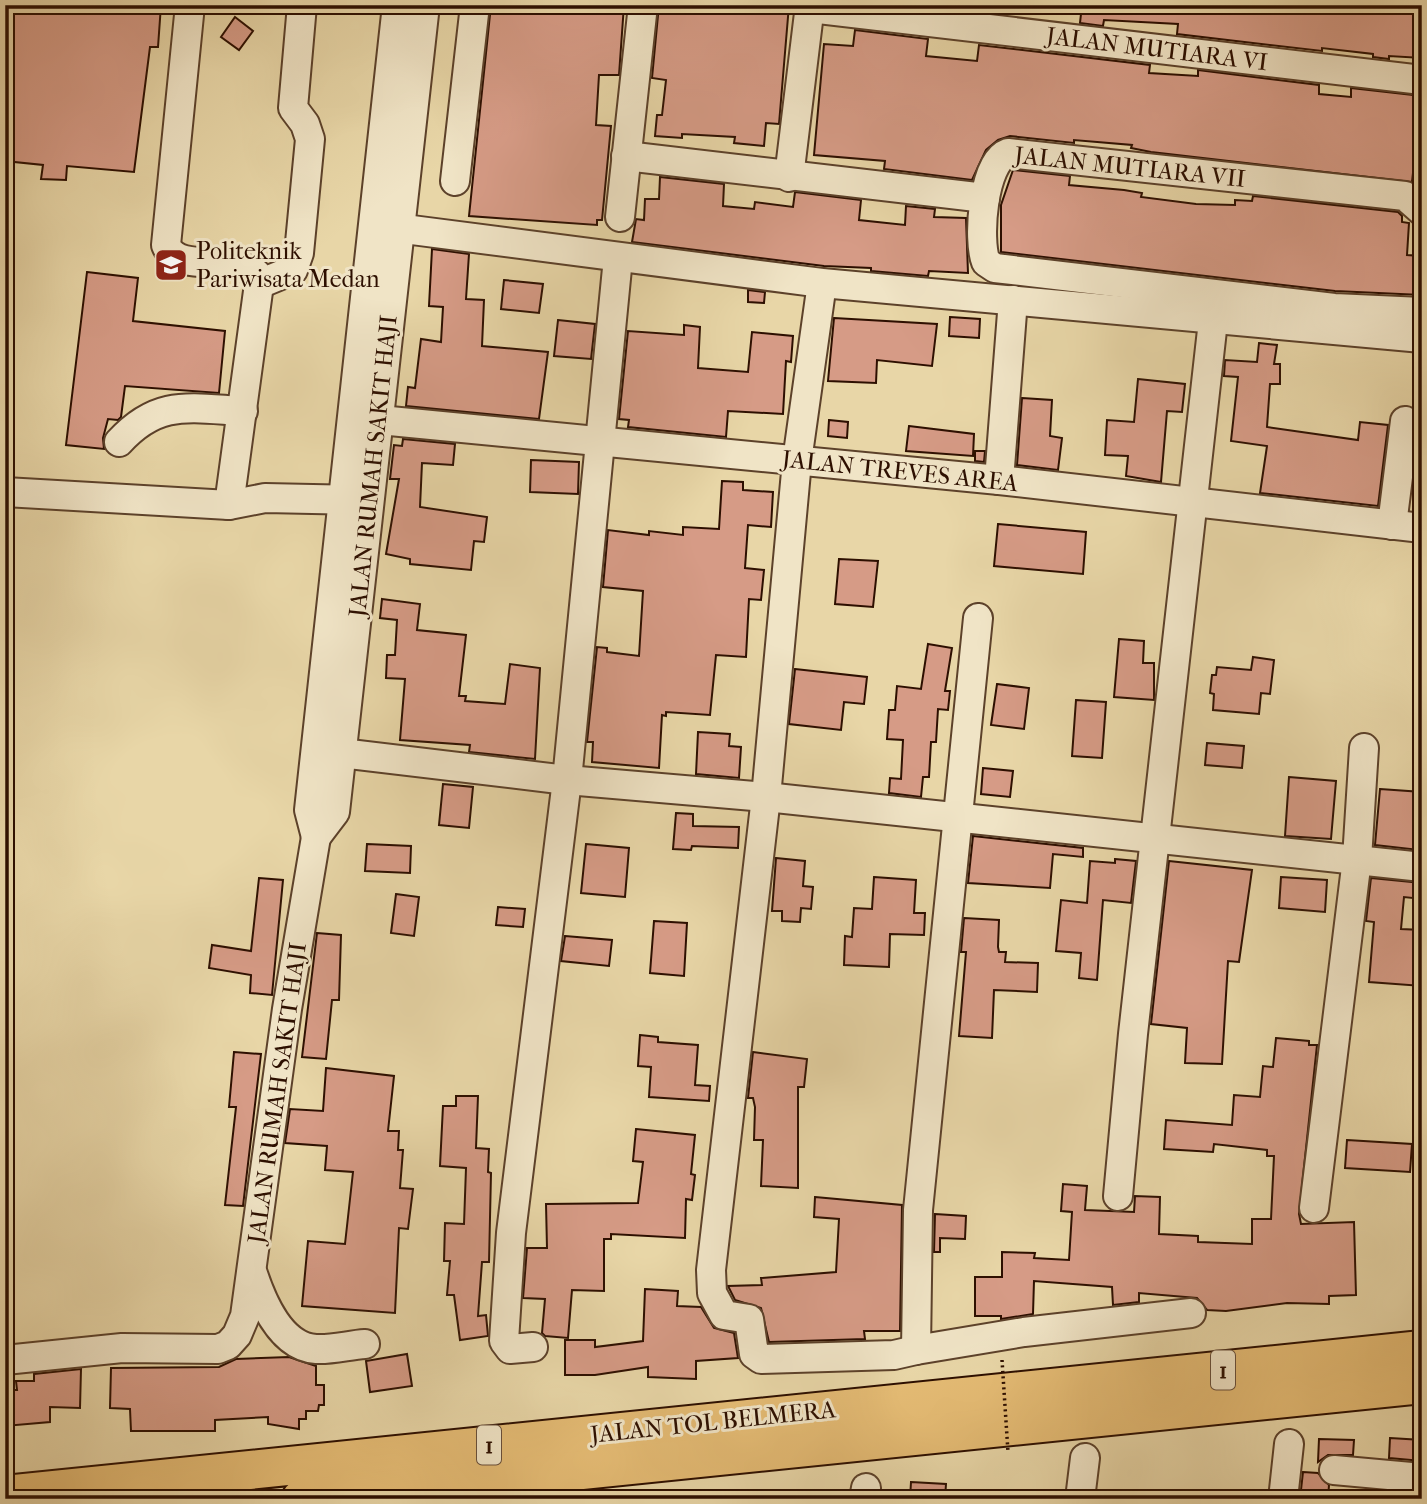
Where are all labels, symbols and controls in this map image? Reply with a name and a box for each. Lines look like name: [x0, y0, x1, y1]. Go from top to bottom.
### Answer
street label: JALAN MUTIARA VI: [1043, 21, 1269, 76]
street label: JALAN MUTIARA VII: [1011, 141, 1247, 193]
place label: Politeknik Pariwisata Medan: [196, 237, 380, 293]
school or university icon: Politeknik Pariwisata Medan: [152, 246, 190, 284]
street label: JALAN RUMAH SAKIT HAJI: [343, 314, 403, 620]
street label: JALAN TREVES AREA: [779, 444, 1020, 497]
street label: JALAN RUMAH SAKIT HAJI: [242, 941, 312, 1247]
road number: 1: [1211, 1350, 1235, 1390]
street label: JALAN TOL BELMERA: [587, 1395, 838, 1449]
road number: 1: [477, 1426, 501, 1464]

